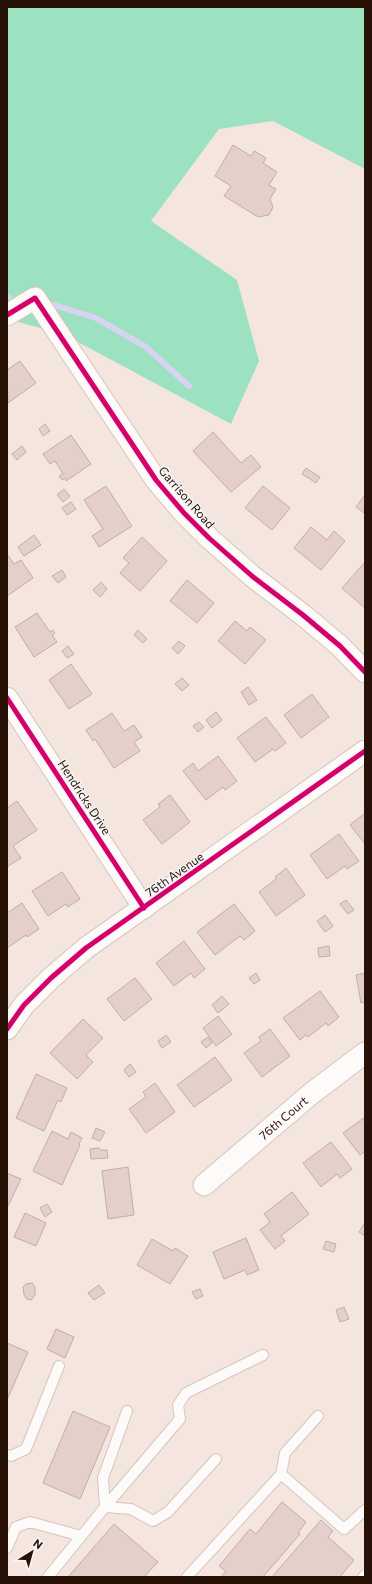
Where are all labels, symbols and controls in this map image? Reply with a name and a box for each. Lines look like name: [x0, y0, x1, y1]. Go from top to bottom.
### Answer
street label: Garrison Road: [156, 463, 218, 531]
street label: Hendricks Drive: [56, 757, 114, 837]
street label: 76th Avenue: [142, 849, 206, 899]
street label: 76th Court: [256, 1093, 310, 1142]
north arrow: [12, 1532, 52, 1572]
text: N: [31, 1536, 46, 1551]

